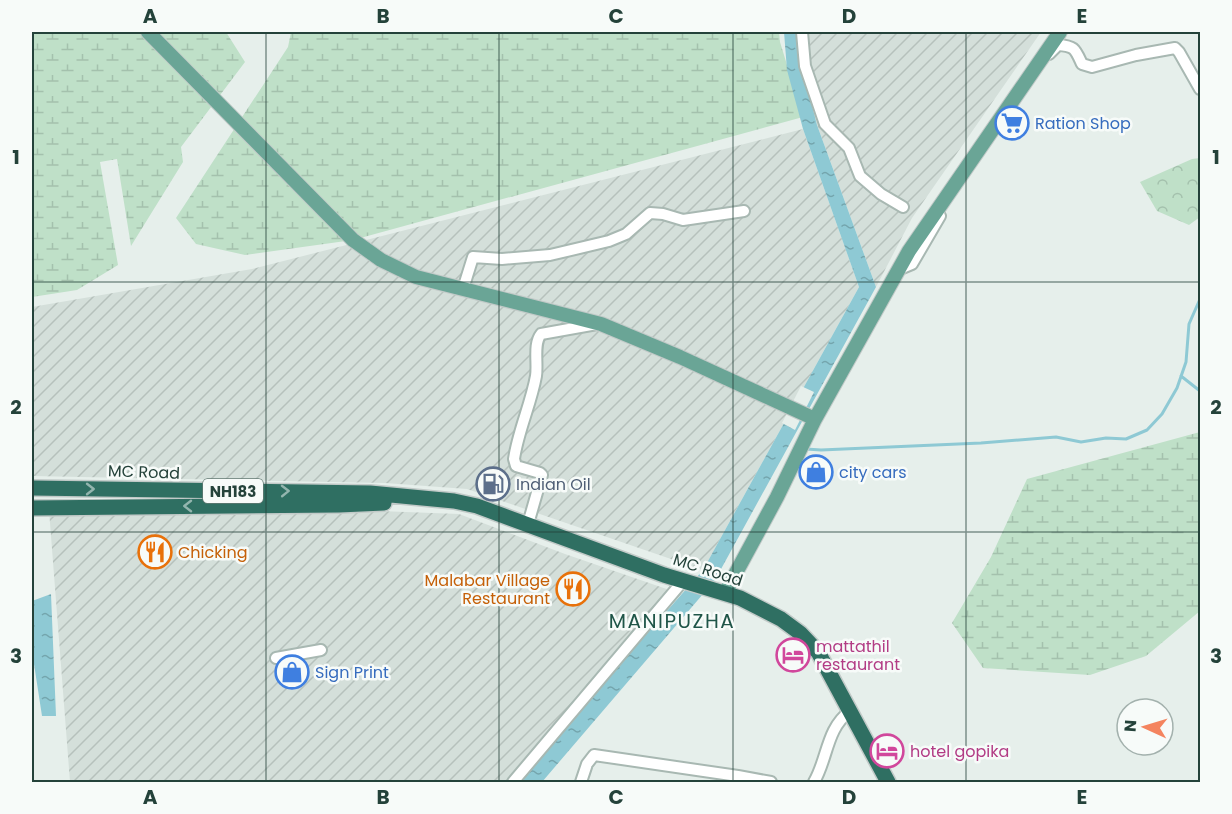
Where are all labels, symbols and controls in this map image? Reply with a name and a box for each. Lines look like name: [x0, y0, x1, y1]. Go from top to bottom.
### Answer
text: A: [143, 2, 158, 30]
text: B: [376, 2, 390, 30]
text: C: [608, 2, 624, 30]
text: D: [842, 2, 856, 30]
text: E: [1077, 2, 1087, 30]
supermarket icon: Ration Shop: [994, 105, 1030, 141]
place label: Ration Shop: [1035, 112, 1131, 135]
text: 1: [12, 143, 20, 171]
text: 1: [1212, 143, 1220, 171]
text: 2: [10, 393, 22, 421]
text: 2: [1210, 393, 1222, 421]
shop icon: city cars: [798, 454, 834, 490]
street label: MC Road: [108, 459, 180, 485]
place label: city cars: [839, 461, 907, 484]
fuel station icon: Indian Oil: [475, 466, 511, 502]
place label: Indian Oil: [516, 473, 591, 496]
road number: NH183: [203, 479, 263, 503]
one-way arrow: [85, 483, 94, 495]
one-way arrow: [280, 485, 289, 497]
one-way arrow: [183, 500, 192, 512]
restaurant icon: Chicking: [137, 534, 173, 570]
place label: Chicking: [178, 541, 247, 564]
street label: MC Road: [670, 548, 746, 592]
place label: Malabar Village Restaurant: [425, 569, 550, 610]
restaurant icon: Malabar Village Restaurant: [555, 571, 591, 607]
district label: MANIPUZHA: [609, 607, 735, 635]
place label: mattathil restaurant: [816, 635, 900, 676]
hotel icon: mattathil restaurant: [775, 637, 811, 673]
text: 3: [10, 642, 22, 670]
text: 3: [1210, 642, 1222, 670]
shop icon: Sign Print: [274, 654, 310, 690]
place label: Sign Print: [315, 661, 389, 684]
north arrow: [1115, 697, 1175, 757]
text: N: [1119, 719, 1142, 733]
hotel icon: hotel gopika: [869, 733, 905, 769]
place label: hotel gopika: [910, 740, 1009, 763]
text: A: [143, 783, 158, 811]
text: B: [376, 783, 390, 811]
text: C: [608, 783, 624, 811]
text: D: [842, 783, 856, 811]
text: E: [1077, 783, 1087, 811]

